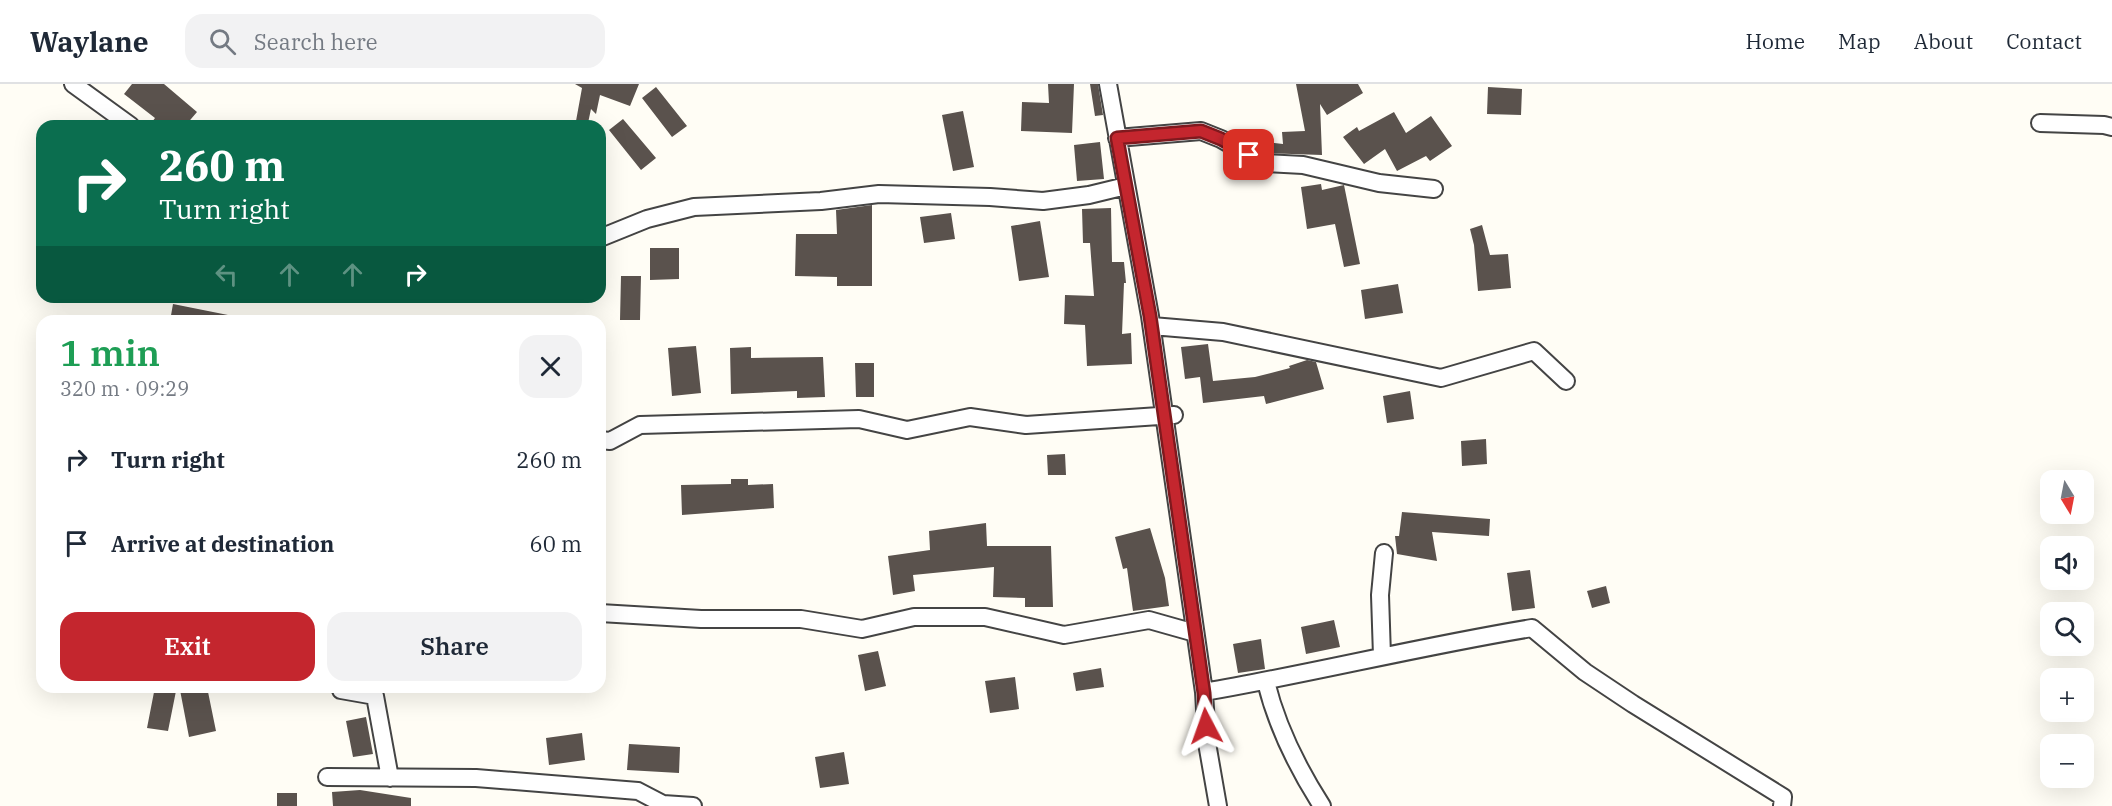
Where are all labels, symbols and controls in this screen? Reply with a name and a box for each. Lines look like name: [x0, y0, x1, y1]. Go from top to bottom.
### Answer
search box: [185, 14, 605, 68]
text: Waylane: [30, 23, 149, 60]
icon: search: [206, 25, 239, 58]
text: Search here: [254, 27, 378, 56]
text: Home: [1745, 27, 1805, 55]
text: Map: [1838, 27, 1881, 55]
text: About: [1914, 27, 1973, 55]
text: Contact: [2006, 27, 2082, 55]
pin: [1223, 129, 1274, 180]
text: 260 m: [159, 138, 285, 193]
icon: arrive: [1232, 138, 1265, 171]
icon: right: [60, 144, 138, 222]
text: Turn right: [159, 191, 290, 226]
icon: left: [210, 258, 243, 291]
icon: ahead: [273, 258, 306, 291]
icon: ahead: [336, 258, 369, 291]
icon: right: [399, 258, 432, 291]
text: 1 min: [60, 329, 160, 376]
button: close: [519, 335, 582, 398]
text: 320 m · 09:29: [60, 375, 189, 402]
icon: right: [60, 443, 93, 476]
text: Turn right: [111, 445, 225, 474]
text: 260 m: [516, 445, 582, 474]
north arrow: [2040, 470, 2094, 524]
map controls: [2040, 470, 2094, 788]
icon: arrive: [60, 527, 93, 560]
text: Arrive at destination: [111, 529, 334, 558]
text: 60 m: [530, 529, 582, 558]
button: sound: [2040, 536, 2094, 590]
button: search: [2040, 602, 2094, 656]
button: Exit: [60, 612, 315, 681]
button: Share: [327, 612, 582, 681]
button: +: [2040, 668, 2094, 722]
position arrow: [1174, 694, 1238, 758]
button: −: [2040, 734, 2094, 788]

